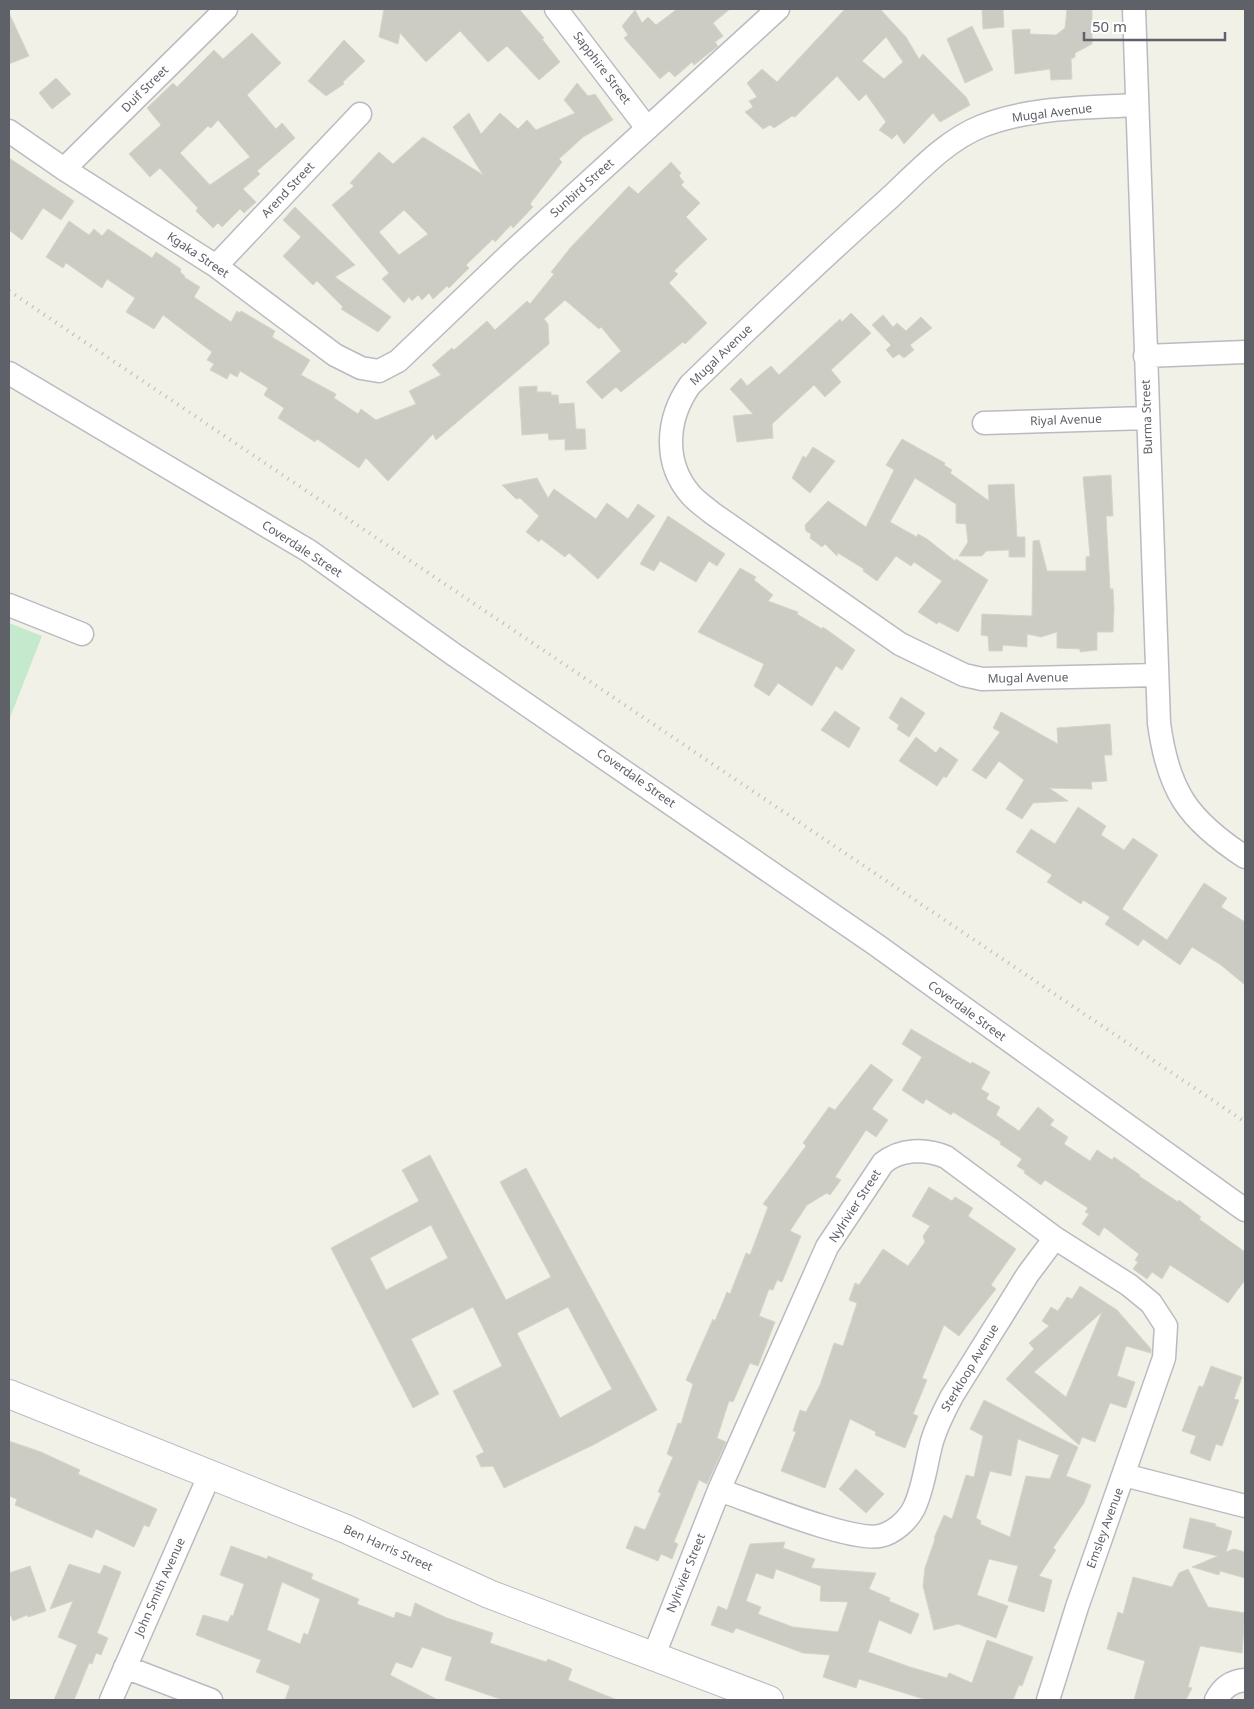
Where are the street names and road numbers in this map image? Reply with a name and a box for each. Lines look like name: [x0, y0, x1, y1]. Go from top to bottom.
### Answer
street label: Sapphire Street: [570, 28, 636, 108]
street label: Duif Street: [117, 61, 172, 116]
street label: Mugal Avenue: [1011, 99, 1093, 126]
street label: Sunbird Street: [546, 154, 618, 221]
street label: Arend Street: [257, 158, 318, 221]
street label: Kgaka Street: [164, 228, 233, 282]
street label: Mugal Avenue: [686, 320, 756, 389]
street label: Burma Street: [1137, 379, 1156, 455]
street label: Riyal Avenue: [1030, 410, 1102, 429]
street label: Coverdale Street: [259, 516, 346, 581]
street label: Mugal Avenue: [987, 668, 1069, 687]
street label: Coverdale Street: [593, 744, 680, 812]
street label: Coverdale Street: [925, 976, 1010, 1045]
street label: Nylrivier Street: [825, 1165, 885, 1246]
street label: Sterkloop Avenue: [937, 1321, 1003, 1415]
street label: Emsley Avenue: [1082, 1485, 1127, 1571]
street label: Ben Harris Street: [341, 1520, 436, 1575]
street label: Nylrivier Street: [662, 1530, 709, 1615]
street label: John Smith Avenue: [130, 1535, 189, 1640]

